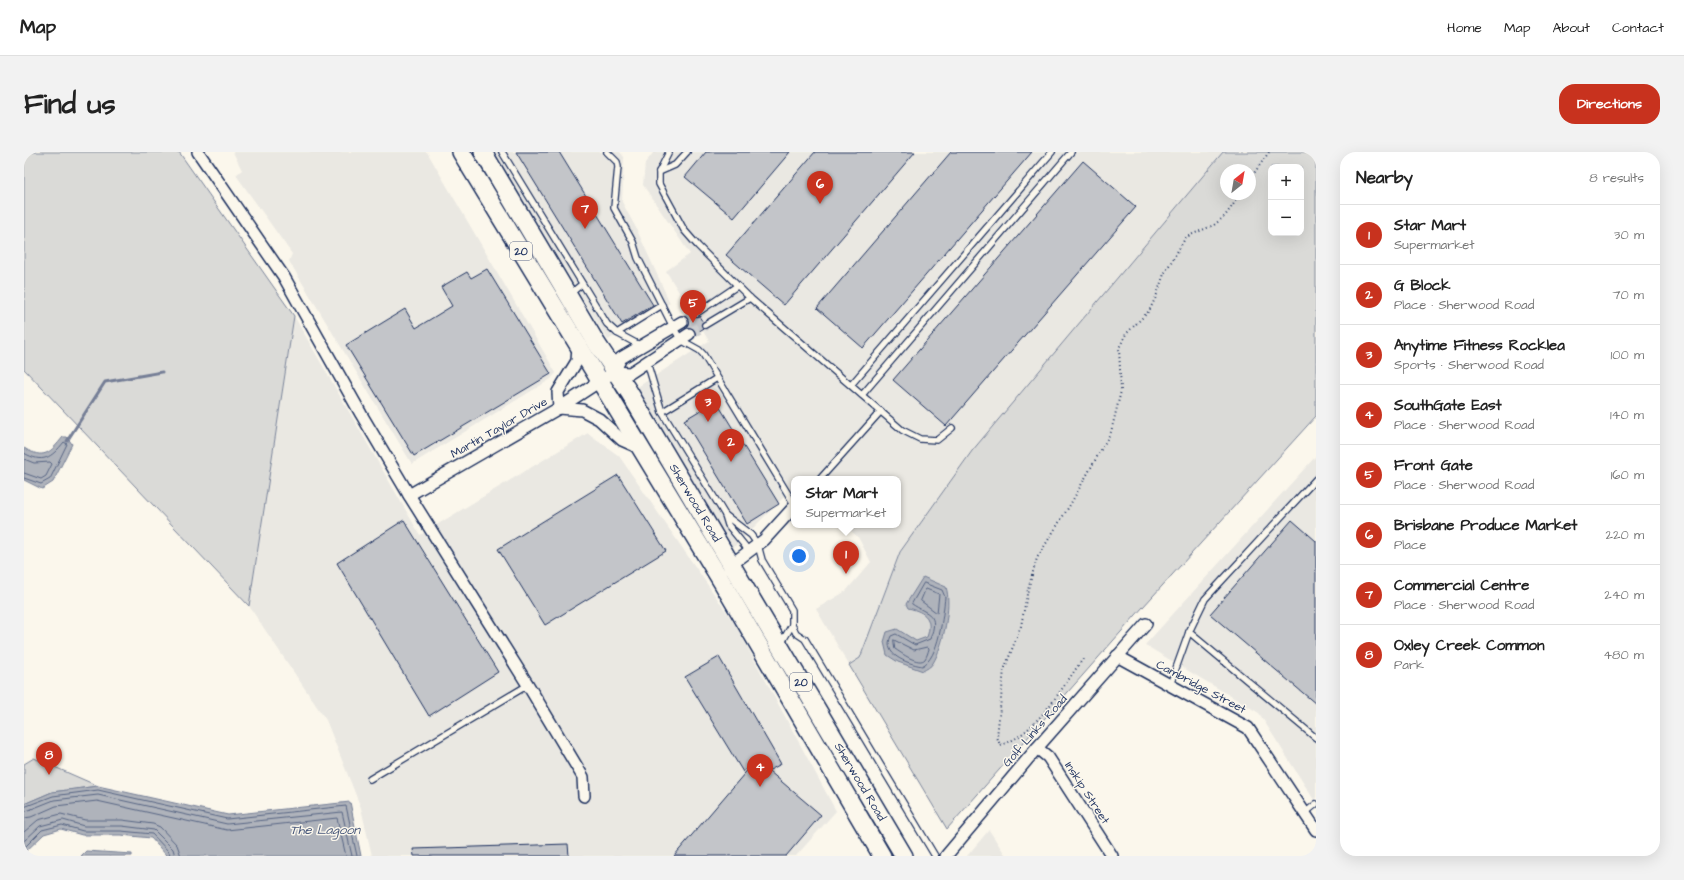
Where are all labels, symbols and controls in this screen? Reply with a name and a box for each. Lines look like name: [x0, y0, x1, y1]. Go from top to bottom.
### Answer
text: Map: [20, 14, 56, 41]
text: Home: [1447, 18, 1482, 38]
text: Map: [1504, 18, 1530, 38]
text: About: [1552, 18, 1590, 38]
text: Contact: [1612, 18, 1664, 38]
button: Directions: [1559, 84, 1660, 124]
text: Find us: [24, 85, 115, 124]
north arrow: [1220, 164, 1256, 200]
map controls: [1268, 164, 1304, 236]
button: +: [1268, 164, 1304, 200]
text: Nearby: [1356, 166, 1413, 190]
text: 8 results: [1589, 169, 1644, 187]
pin: 6: [807, 171, 833, 204]
pin: 7: [572, 196, 598, 229]
button: −: [1268, 200, 1304, 236]
text: Star Mart: [1394, 215, 1466, 236]
text: 1: [1368, 226, 1370, 244]
text: 30 m: [1614, 226, 1644, 244]
text: Supermarket: [1394, 236, 1475, 254]
road number: 20: [510, 242, 532, 260]
text: G Block: [1394, 275, 1451, 296]
text: 2: [1365, 286, 1373, 304]
text: 70 m: [1612, 286, 1644, 304]
pin: 5: [680, 290, 706, 323]
text: Place · Sherwood Road: [1394, 296, 1534, 314]
text: Anytime Fitness Rocklea: [1394, 335, 1565, 356]
text: 3: [1366, 346, 1372, 364]
text: 100 m: [1611, 346, 1644, 364]
text: Sports · Sherwood Road: [1394, 356, 1544, 374]
pin: 3: [695, 389, 721, 422]
street label: Martin Taylor Drive: [447, 393, 552, 464]
text: SouthGate East: [1394, 395, 1502, 416]
text: 4: [1365, 406, 1373, 424]
text: 140 m: [1610, 406, 1644, 424]
text: Place · Sherwood Road: [1394, 416, 1534, 434]
pin: 2: [718, 429, 744, 462]
text: Front Gate: [1394, 455, 1473, 476]
street label: Sherwood Road: [665, 461, 725, 545]
text: 5: [1364, 466, 1374, 484]
text: 160 m: [1611, 466, 1644, 484]
popup: [791, 476, 901, 528]
text: Place · Sherwood Road: [1394, 476, 1534, 494]
text: Star Mart: [806, 483, 878, 504]
text: Supermarket: [806, 504, 886, 522]
text: Brisbane Produce Market: [1394, 515, 1577, 536]
text: 6: [1365, 526, 1373, 544]
text: 220 m: [1606, 526, 1644, 544]
text: Place: [1394, 536, 1426, 554]
pin: 1: [833, 541, 859, 574]
your location: [789, 546, 809, 566]
text: Commercial Centre: [1394, 575, 1529, 596]
text: 7: [1365, 586, 1373, 604]
text: 240 m: [1604, 586, 1644, 604]
text: Place · Sherwood Road: [1394, 596, 1534, 614]
text: Oxley Creek Common: [1394, 635, 1545, 656]
text: 8: [1365, 646, 1373, 664]
text: 480 m: [1603, 646, 1644, 664]
street label: Cambridge Street: [1152, 656, 1249, 719]
text: Park: [1394, 656, 1424, 674]
road number: 20: [790, 673, 812, 691]
street label: Golf Links Road: [999, 691, 1071, 771]
street label: Sherwood Road: [830, 740, 890, 824]
pin: 8: [36, 742, 62, 775]
pin: 4: [747, 754, 773, 787]
street label: Inskip Street: [1060, 758, 1114, 828]
water label: The Lagoon: [290, 821, 362, 840]

